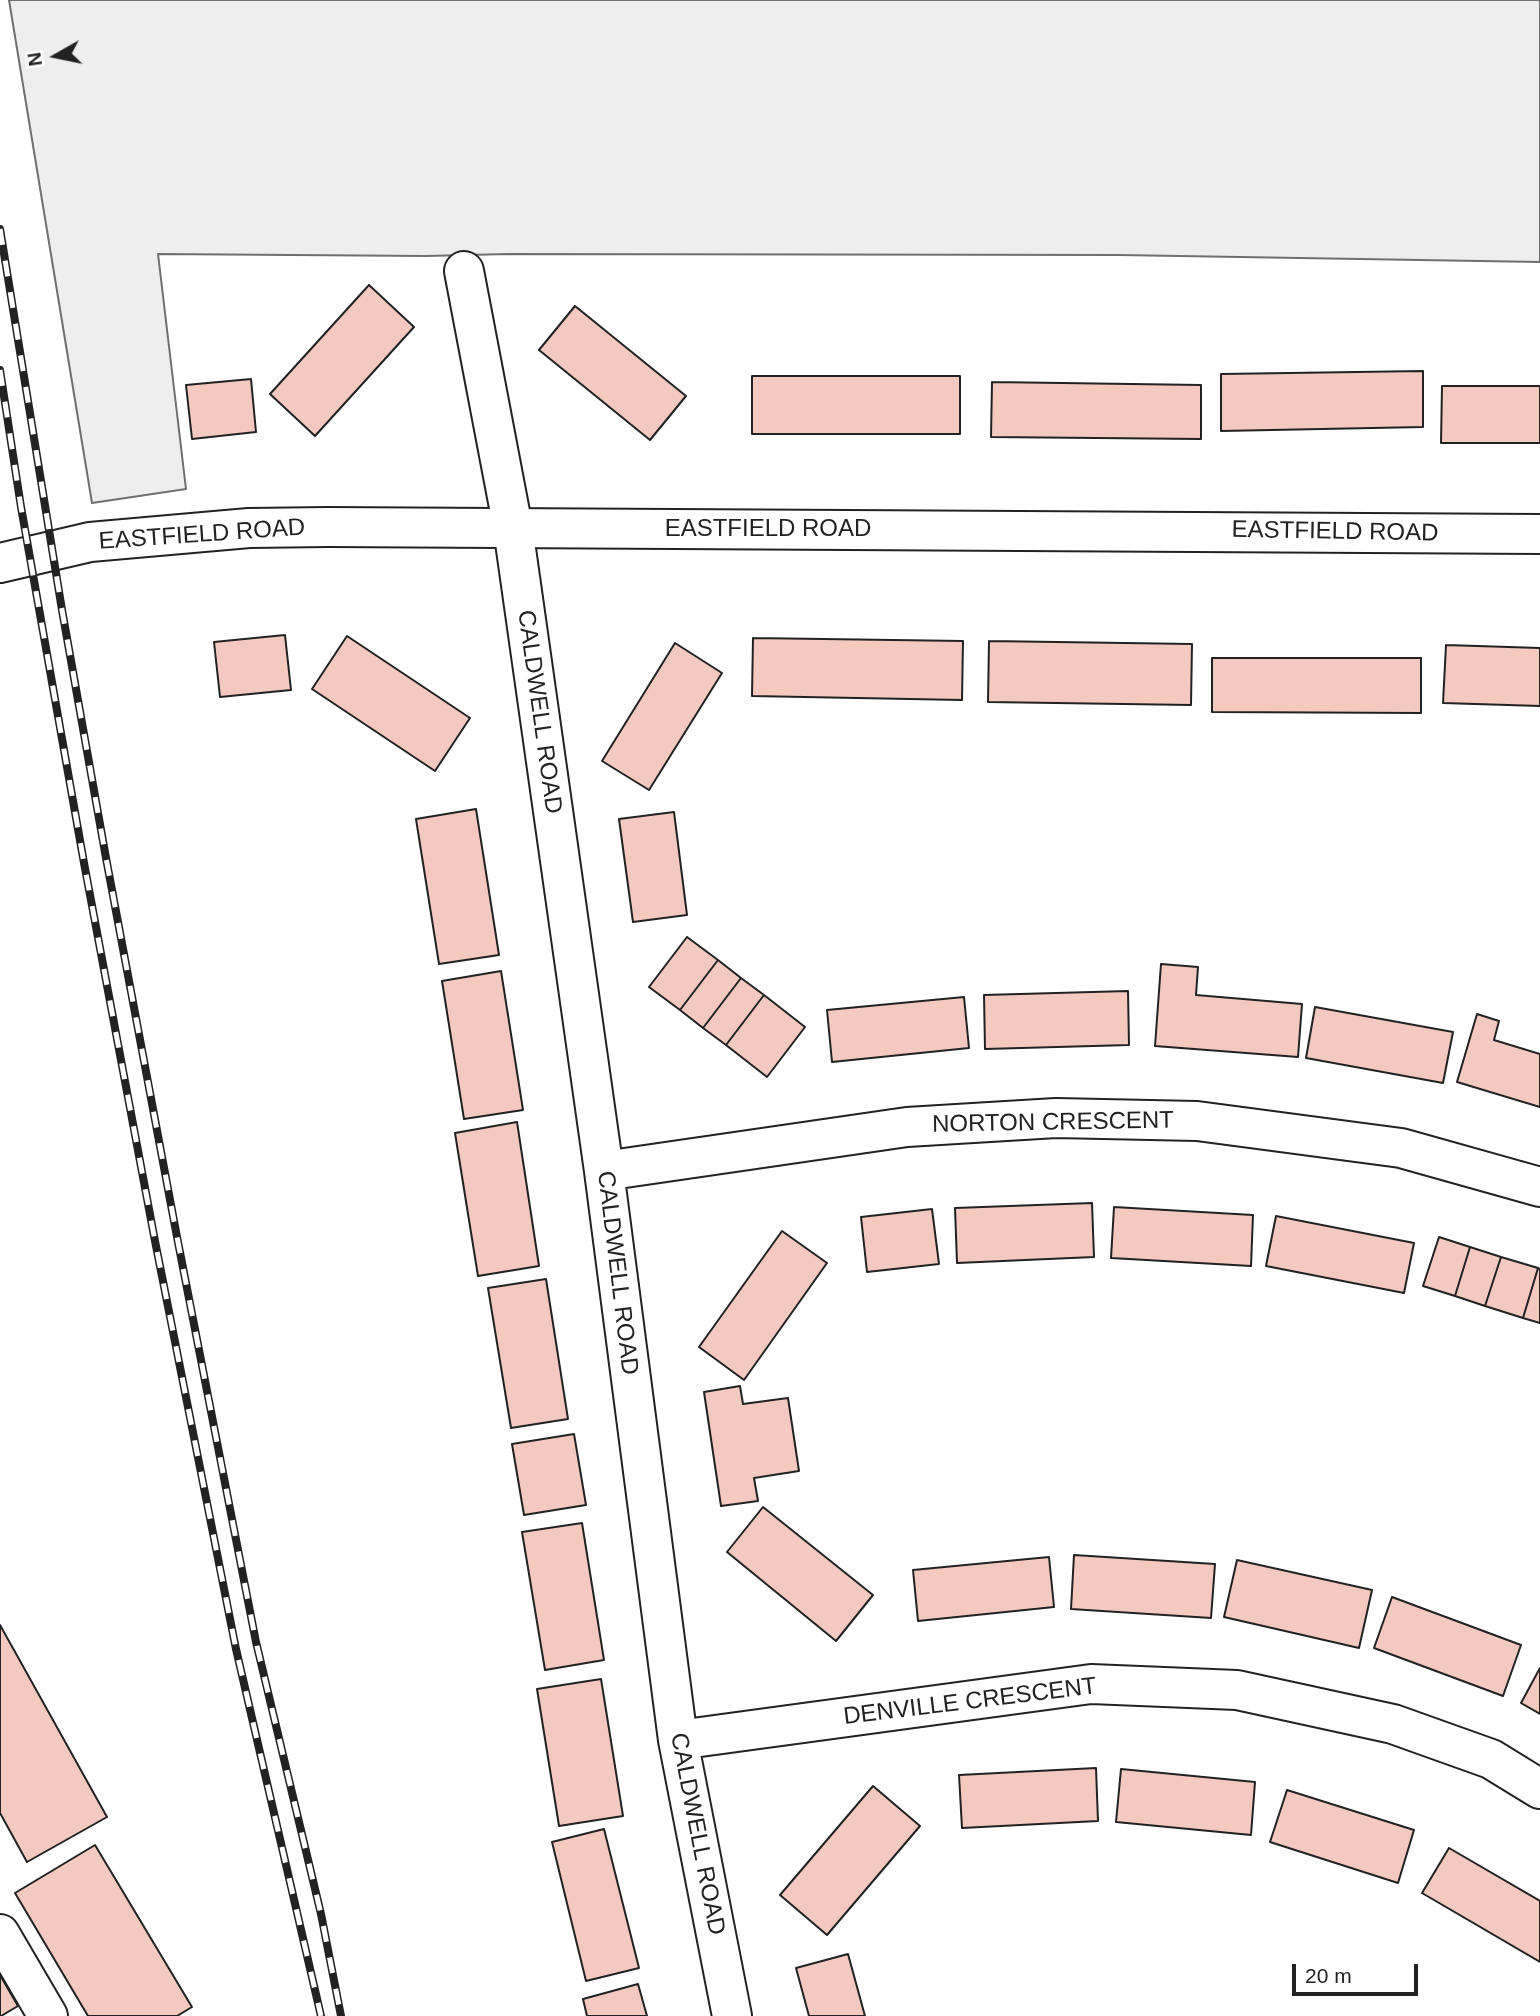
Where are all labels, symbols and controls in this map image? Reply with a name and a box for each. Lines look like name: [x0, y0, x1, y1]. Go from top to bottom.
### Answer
north arrow: [21, 21, 91, 91]
text: N: [23, 51, 46, 68]
street label: EASTFIELD ROAD: [98, 513, 306, 557]
street label: EASTFIELD ROAD: [665, 515, 871, 543]
street label: EASTFIELD ROAD: [1231, 516, 1439, 548]
street label: CALDWELL ROAD: [510, 608, 568, 816]
street label: NORTON CRESCENT: [932, 1106, 1174, 1140]
street label: CALDWELL ROAD: [590, 1169, 644, 1377]
street label: DENVILLE CRESCENT: [842, 1672, 1098, 1732]
street label: CALDWELL ROAD: [663, 1730, 731, 1938]
scale bar: [1295, 1950, 1421, 1994]
text: 20 m: [1305, 1964, 1352, 1987]

